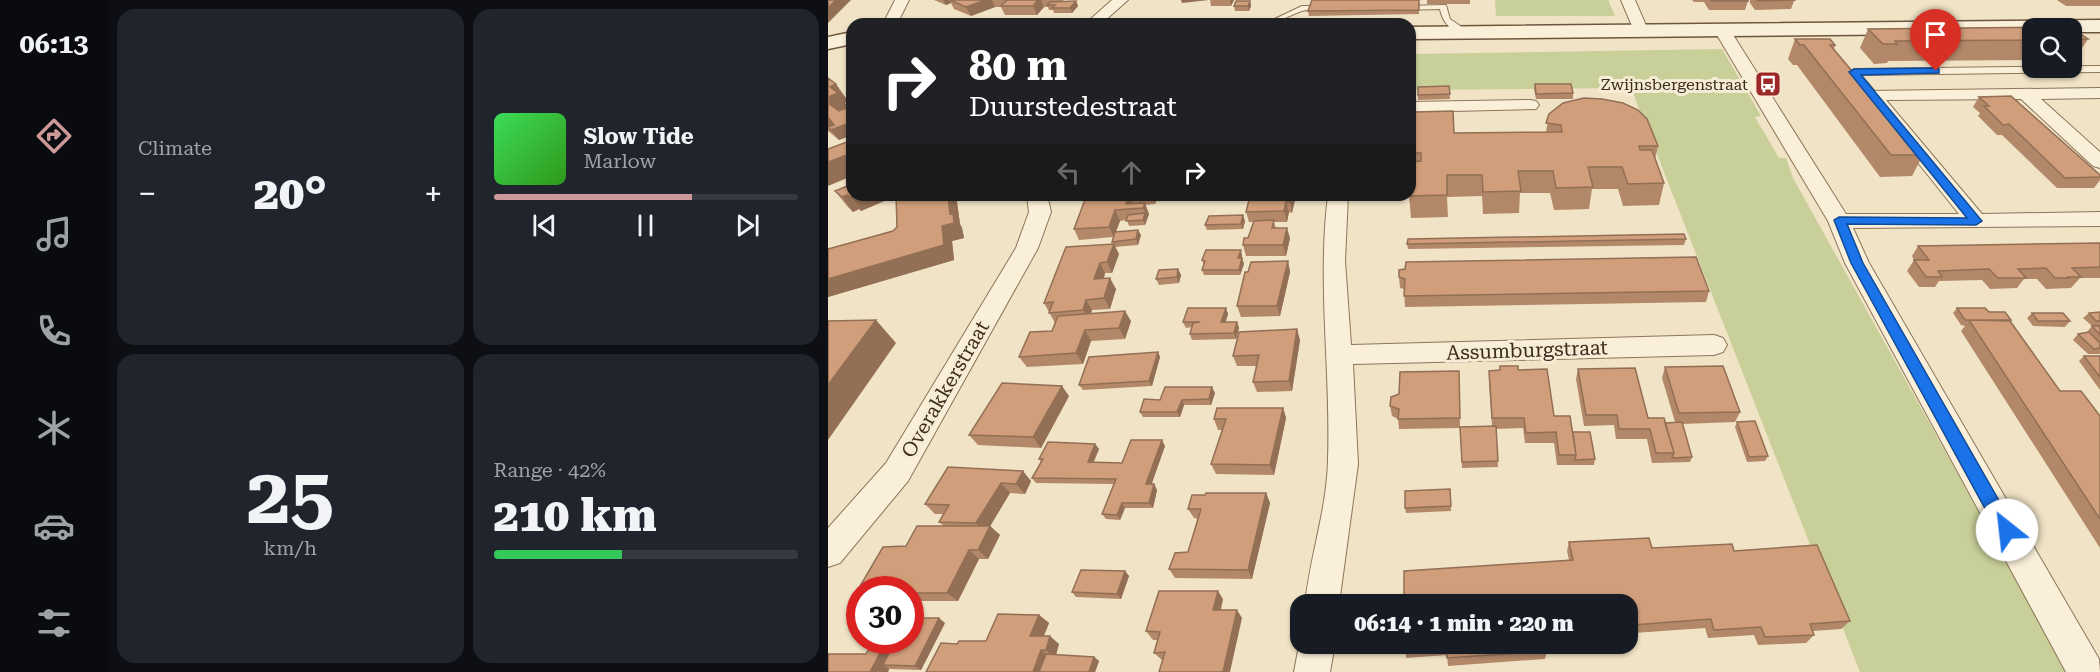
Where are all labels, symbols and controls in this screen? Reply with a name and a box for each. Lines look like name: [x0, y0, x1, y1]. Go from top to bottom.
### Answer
pin: [1910, 9, 1961, 71]
icon: arrive: [1919, 18, 1952, 51]
map controls: [2022, 18, 2082, 78]
button: search: [2022, 18, 2082, 78]
text: 06:13: [20, 28, 88, 60]
text: 80 m: [969, 41, 1067, 90]
icon: right: [870, 42, 948, 120]
bus stop icon: Zwijnsbergenstraat: [1753, 69, 1783, 99]
place label: Zwijnsbergenstraat: [1601, 75, 1748, 94]
text: Duurstedestraat: [969, 91, 1177, 123]
icon: directions: [33, 115, 75, 157]
text: Slow Tide: [584, 124, 694, 149]
text: Climate: [138, 136, 212, 160]
text: Marlow: [584, 149, 656, 173]
icon: left: [1052, 156, 1085, 189]
icon: ahead: [1115, 156, 1148, 189]
icon: right: [1178, 156, 1211, 189]
text: 20°: [254, 167, 327, 220]
text: −: [138, 174, 156, 213]
text: +: [424, 174, 443, 213]
icon: previous: [528, 209, 561, 242]
icon: pause: [629, 209, 662, 242]
icon: next: [731, 209, 764, 242]
icon: music: [33, 213, 75, 255]
icon: phone: [33, 310, 75, 352]
street label: Overakkerstraat: [896, 316, 994, 462]
street label: Assumburgstraat: [1446, 335, 1609, 365]
icon: climate: [33, 407, 75, 449]
text: 25: [247, 451, 334, 542]
text: Range · 42%: [494, 458, 606, 482]
text: 210 km: [494, 489, 657, 542]
position arrow: [1975, 498, 2039, 562]
icon: car: [33, 505, 75, 547]
text: km/h: [263, 536, 317, 560]
speed limit sign: 30: [846, 576, 924, 654]
icon: filters: [33, 602, 75, 644]
text: 06:14 · 1 min · 220 m: [1354, 611, 1574, 636]

